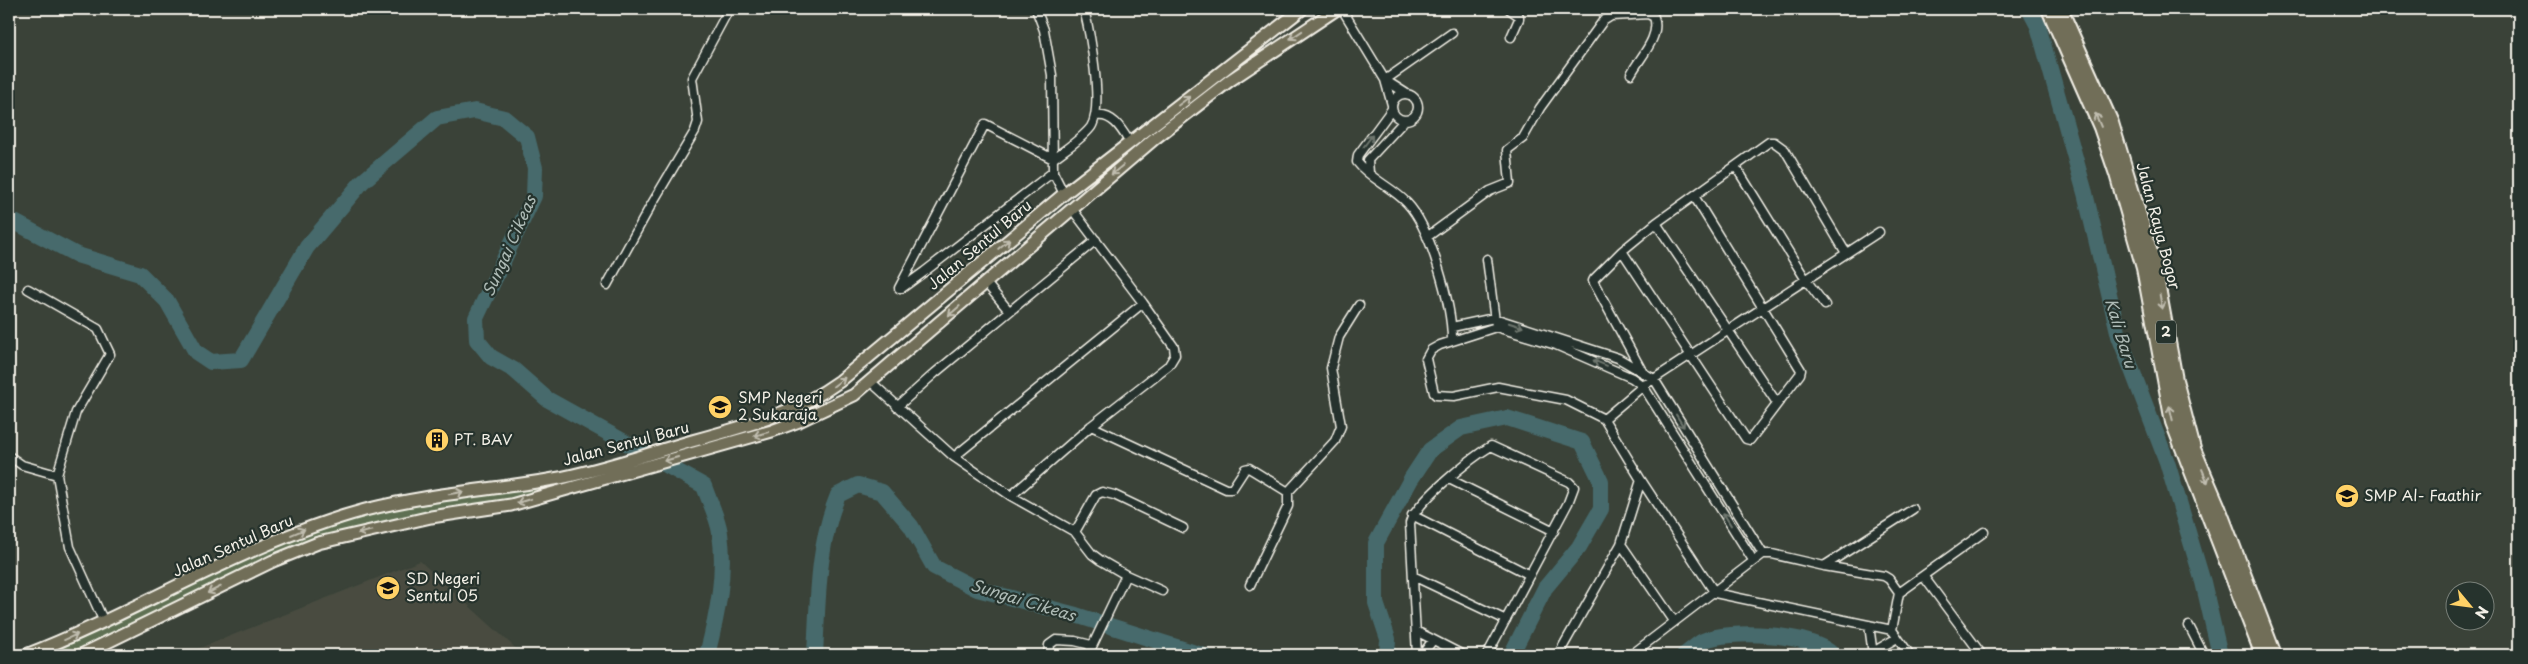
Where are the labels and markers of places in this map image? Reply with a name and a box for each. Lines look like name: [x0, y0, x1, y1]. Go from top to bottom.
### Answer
place label: SMP Negeri 2 Sukaraja: [738, 385, 822, 425]
school or university icon: SMP Negeri 2 Sukaraja: [707, 394, 733, 420]
building icon: PT. BAV: [424, 427, 450, 453]
place label: PT. BAV: [454, 427, 513, 450]
school or university icon: SMP Al- Faathir: [2334, 483, 2360, 509]
place label: SMP Al- Faathir: [2364, 483, 2482, 506]
place label: SD Negeri Sentul 05: [406, 566, 480, 606]
school or university icon: SD Negeri Sentul 05: [375, 575, 401, 601]

